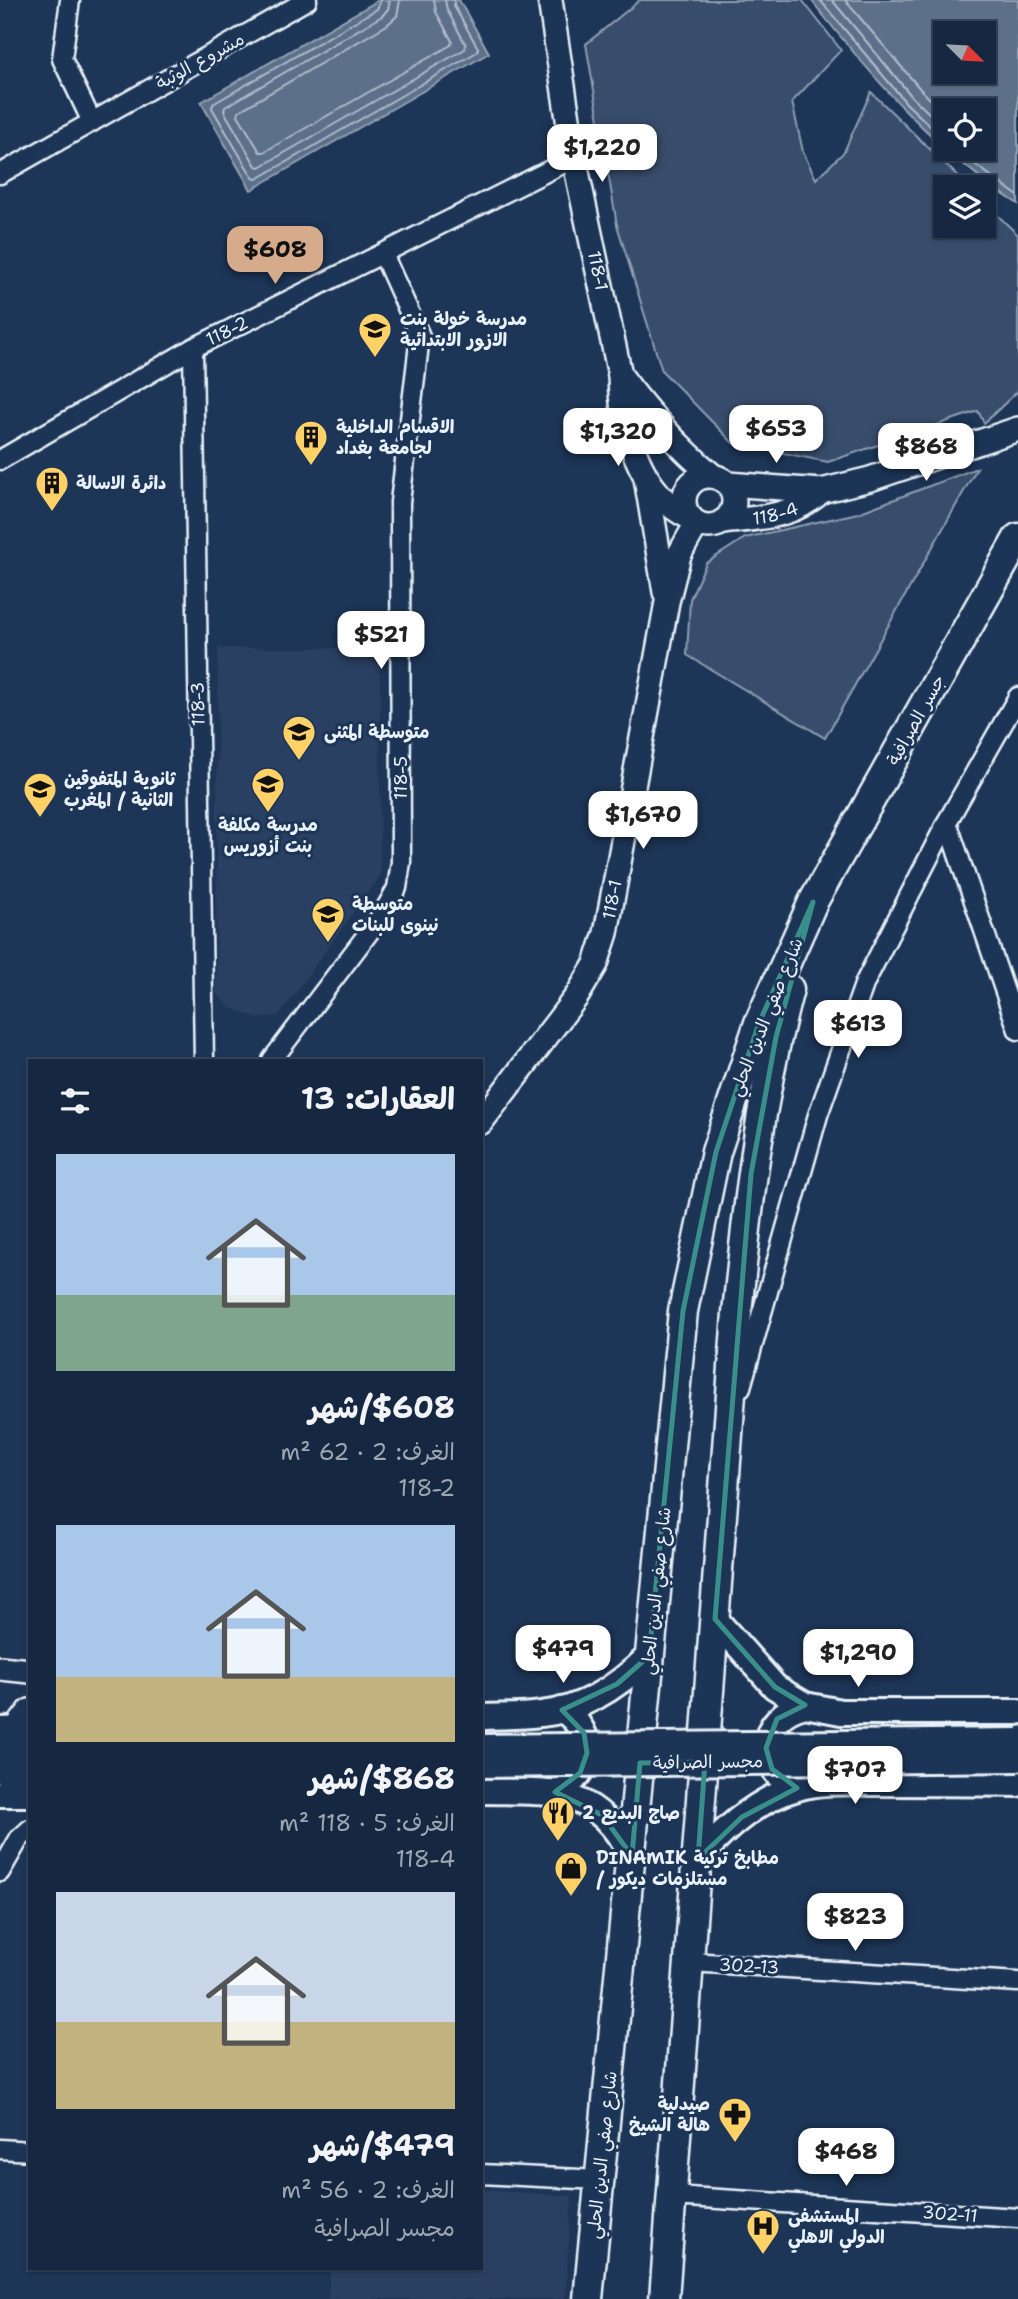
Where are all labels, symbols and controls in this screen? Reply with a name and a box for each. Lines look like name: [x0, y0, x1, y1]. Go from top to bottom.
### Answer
north arrow: [933, 21, 996, 84]
map controls: [933, 21, 996, 238]
street label: مشروع الوثبة: [151, 27, 249, 95]
button: locate: [933, 98, 996, 161]
pin: $1,220: [545, 124, 659, 184]
text: $1,220: [563, 132, 641, 162]
button: layers: [933, 175, 996, 238]
pin: $608: [234, 226, 316, 286]
text: $608: [243, 234, 307, 264]
street label: 118-1: [582, 249, 614, 293]
place label: مدرسة خولة بنت الازور الابتدائية: [400, 307, 527, 352]
street label: 118-2: [202, 310, 252, 352]
school or university icon: مدرسة خولة بنت الازور الابتدائية: [356, 310, 394, 359]
pin: $653: [735, 406, 817, 465]
pin: $1,320: [561, 408, 675, 468]
text: $653: [745, 413, 807, 443]
place label: الاقسام الداخلية لجامعة بغداد: [336, 415, 454, 460]
text: $1,320: [579, 416, 657, 446]
building icon: الاقسام الداخلية لجامعة بغداد: [292, 418, 330, 467]
pin: $868: [885, 424, 967, 483]
text: $868: [894, 431, 958, 461]
building icon: دائرة الاسالة: [33, 464, 71, 513]
place label: دائرة الاسالة: [76, 471, 166, 495]
street label: 118-4: [751, 496, 802, 531]
pin: $521: [340, 612, 422, 671]
text: $521: [353, 619, 409, 649]
street label: جسر الصرافية: [881, 670, 951, 770]
street label: 118-3: [186, 681, 210, 727]
school or university icon: متوسطة المثنى: [280, 713, 318, 762]
place label: متوسطة المثنى: [324, 720, 430, 744]
street label: 118-5: [389, 756, 413, 800]
school or university icon: مدرسة مكلفة بنت أزوريس: [249, 765, 287, 814]
place label: ثانوية المتفوقين الثانية / المغرب: [64, 767, 177, 812]
school or university icon: ثانوية المتفوقين الثانية / المغرب: [21, 770, 59, 819]
pin: $1,670: [586, 792, 700, 851]
text: $1,670: [604, 799, 682, 829]
place label: مدرسة مكلفة بنت أزوريس: [218, 813, 318, 858]
street label: 118-1: [597, 878, 628, 922]
place label: متوسطة نينوى للبنات: [352, 892, 439, 937]
school or university icon: متوسطة نينوى للبنات: [309, 895, 347, 944]
street label: شارع صفي الدين الحلي: [723, 934, 812, 1101]
pin: $613: [817, 1000, 899, 1060]
text: $613: [830, 1008, 886, 1038]
text: العقارات: 13: [301, 1078, 455, 1119]
icon: filters: [56, 1082, 94, 1120]
icon: home: [193, 1200, 319, 1326]
text: $608/شهر: [309, 1387, 455, 1428]
text: الغرف: 2 · 62 m²: [280, 1437, 455, 1467]
text: 118-2: [398, 1473, 455, 1503]
street label: شارع صفي الدين الحلي: [635, 1506, 681, 1677]
icon: home: [193, 1571, 319, 1697]
pin: $479: [522, 1626, 604, 1685]
pin: $1,290: [801, 1630, 915, 1689]
text: $479: [532, 1633, 594, 1663]
text: $1,290: [819, 1637, 897, 1667]
pin: $707: [814, 1746, 896, 1806]
street label: مجسر الصرافية: [653, 1749, 763, 1775]
text: $707: [823, 1754, 887, 1784]
text: $868/شهر: [309, 1758, 455, 1799]
restaurant icon: صاج البديع 2: [539, 1794, 577, 1843]
place label: صاج البديع 2: [582, 1801, 680, 1826]
text: الغرف: 5 · 118 m²: [279, 1808, 455, 1838]
text: 118-4: [396, 1844, 455, 1874]
place label: DINAMIK مطابخ تركية / مستلزمات ديكور: [596, 1846, 779, 1891]
shop icon: DINAMIK مطابخ تركية / مستلزمات ديكور: [552, 1849, 590, 1898]
pin: $823: [814, 1894, 896, 1953]
text: $823: [823, 1901, 887, 1931]
icon: home: [193, 1938, 319, 2064]
street label: 302-13: [718, 1952, 780, 1980]
street label: شارع صفي الدين الحلي: [581, 2070, 627, 2241]
place label: صيدلية هالة الشيخ: [629, 2092, 710, 2137]
pharmacy icon: صيدلية هالة الشيخ: [716, 2095, 754, 2144]
text: $479/شهر: [310, 2125, 455, 2166]
pin: $468: [805, 2128, 887, 2188]
text: $468: [814, 2136, 878, 2166]
text: الغرف: 2 · 56 m²: [281, 2175, 455, 2205]
street label: 302-11: [921, 2200, 979, 2228]
place label: المستشفى الدولي الاهلي: [788, 2204, 885, 2253]
hospital icon: المستشفى الدولي الاهلي: [744, 2207, 782, 2256]
text: مجسر الصرافية: [314, 2213, 455, 2243]

